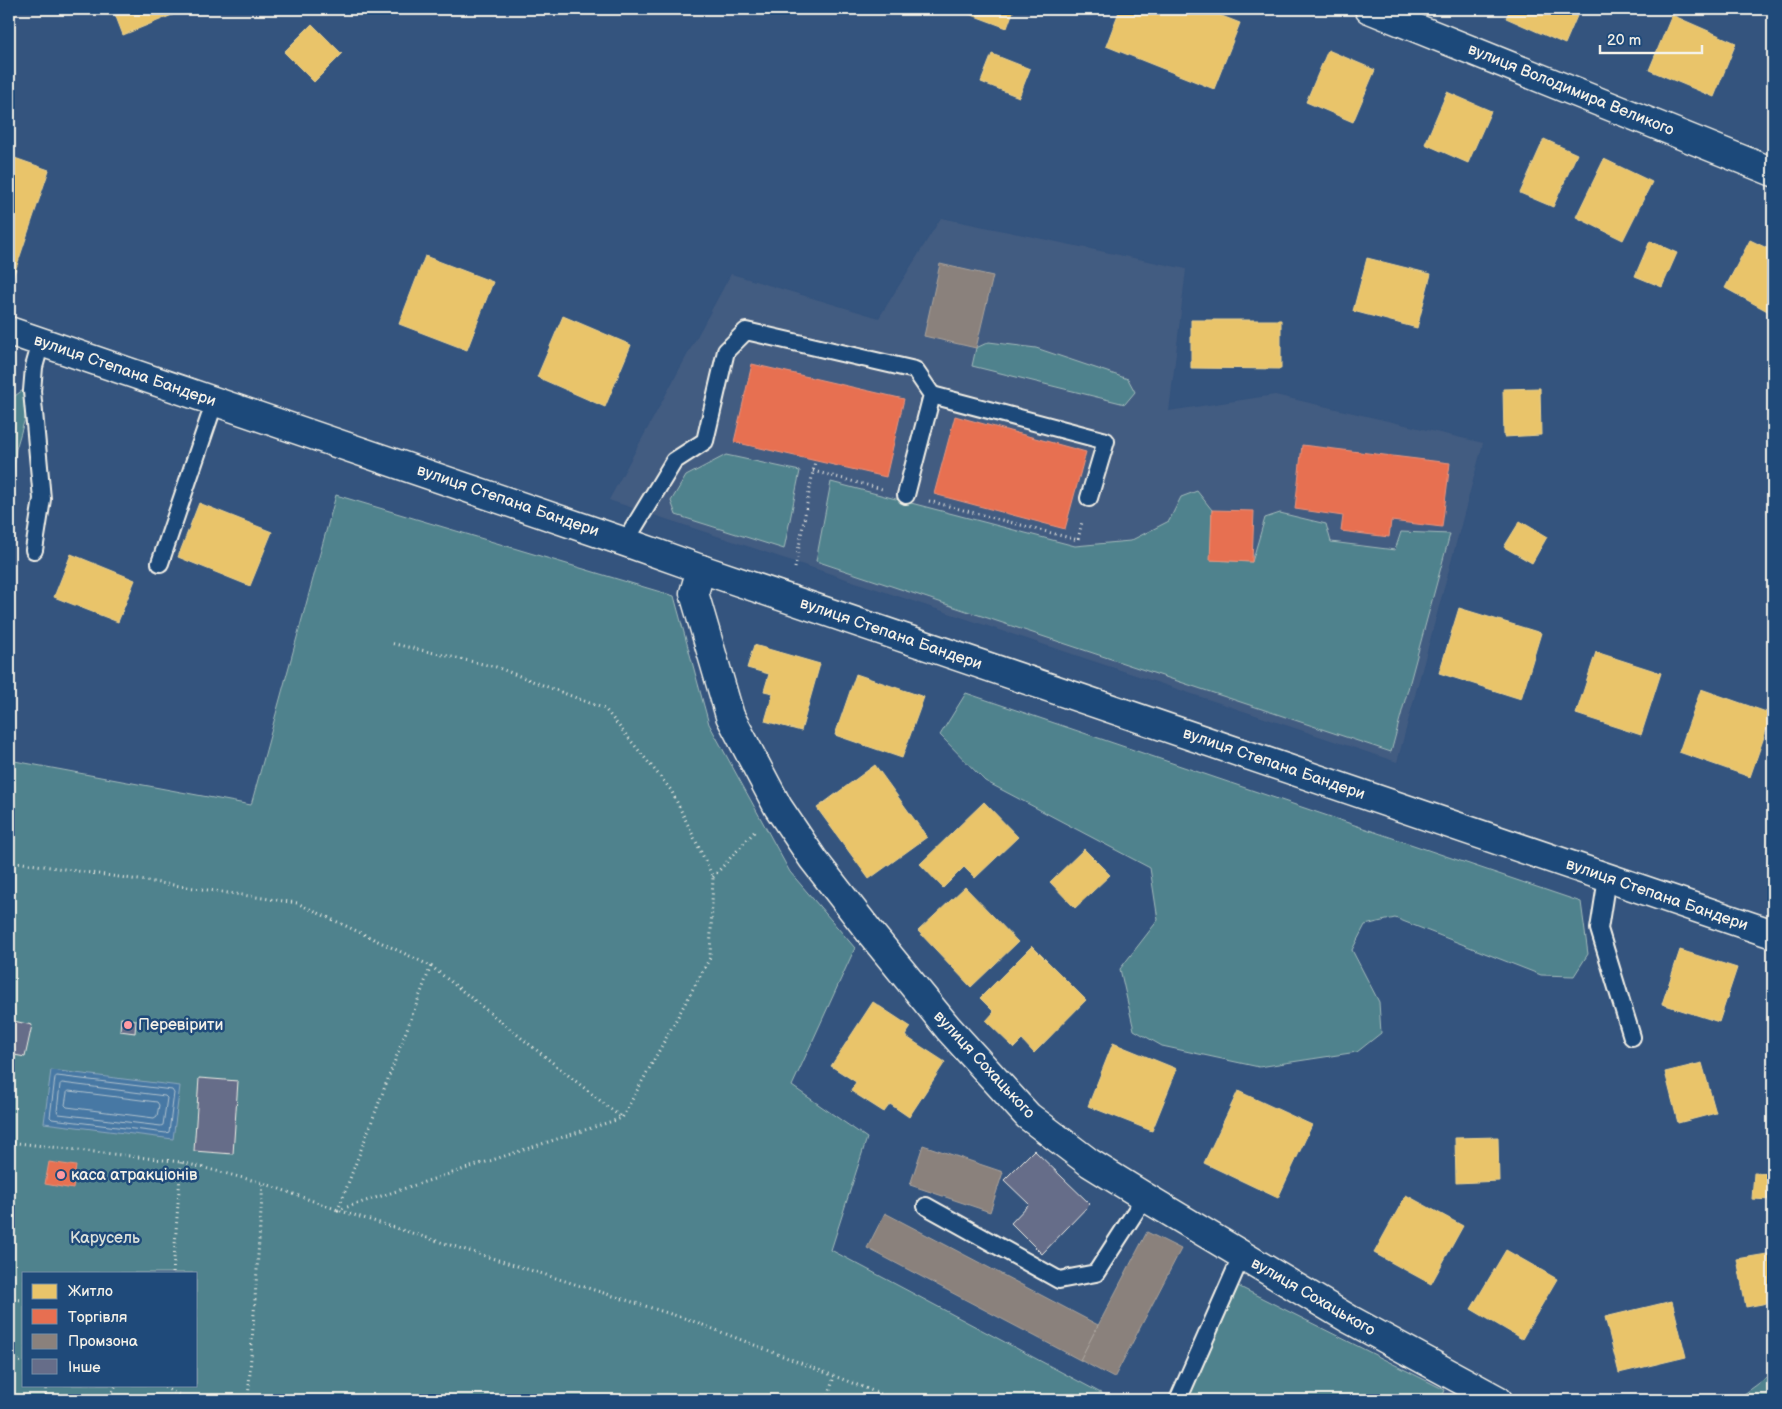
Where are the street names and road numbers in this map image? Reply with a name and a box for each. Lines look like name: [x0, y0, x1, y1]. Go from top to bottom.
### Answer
street label: вулиця Володимира Великого: [1465, 40, 1677, 140]
street label: вулиця Степана Бандери: [31, 331, 219, 411]
street label: вулиця Степана Бандери: [414, 461, 602, 541]
street label: вулиця Степана Бандери: [797, 594, 985, 674]
street label: вулиця Степана Бандери: [1180, 724, 1368, 804]
street label: вулиця Степана Бандери: [1563, 855, 1751, 935]
street label: вулиця Сохацького: [929, 1007, 1039, 1123]
street label: вулиця Сохацького: [1248, 1254, 1378, 1340]

